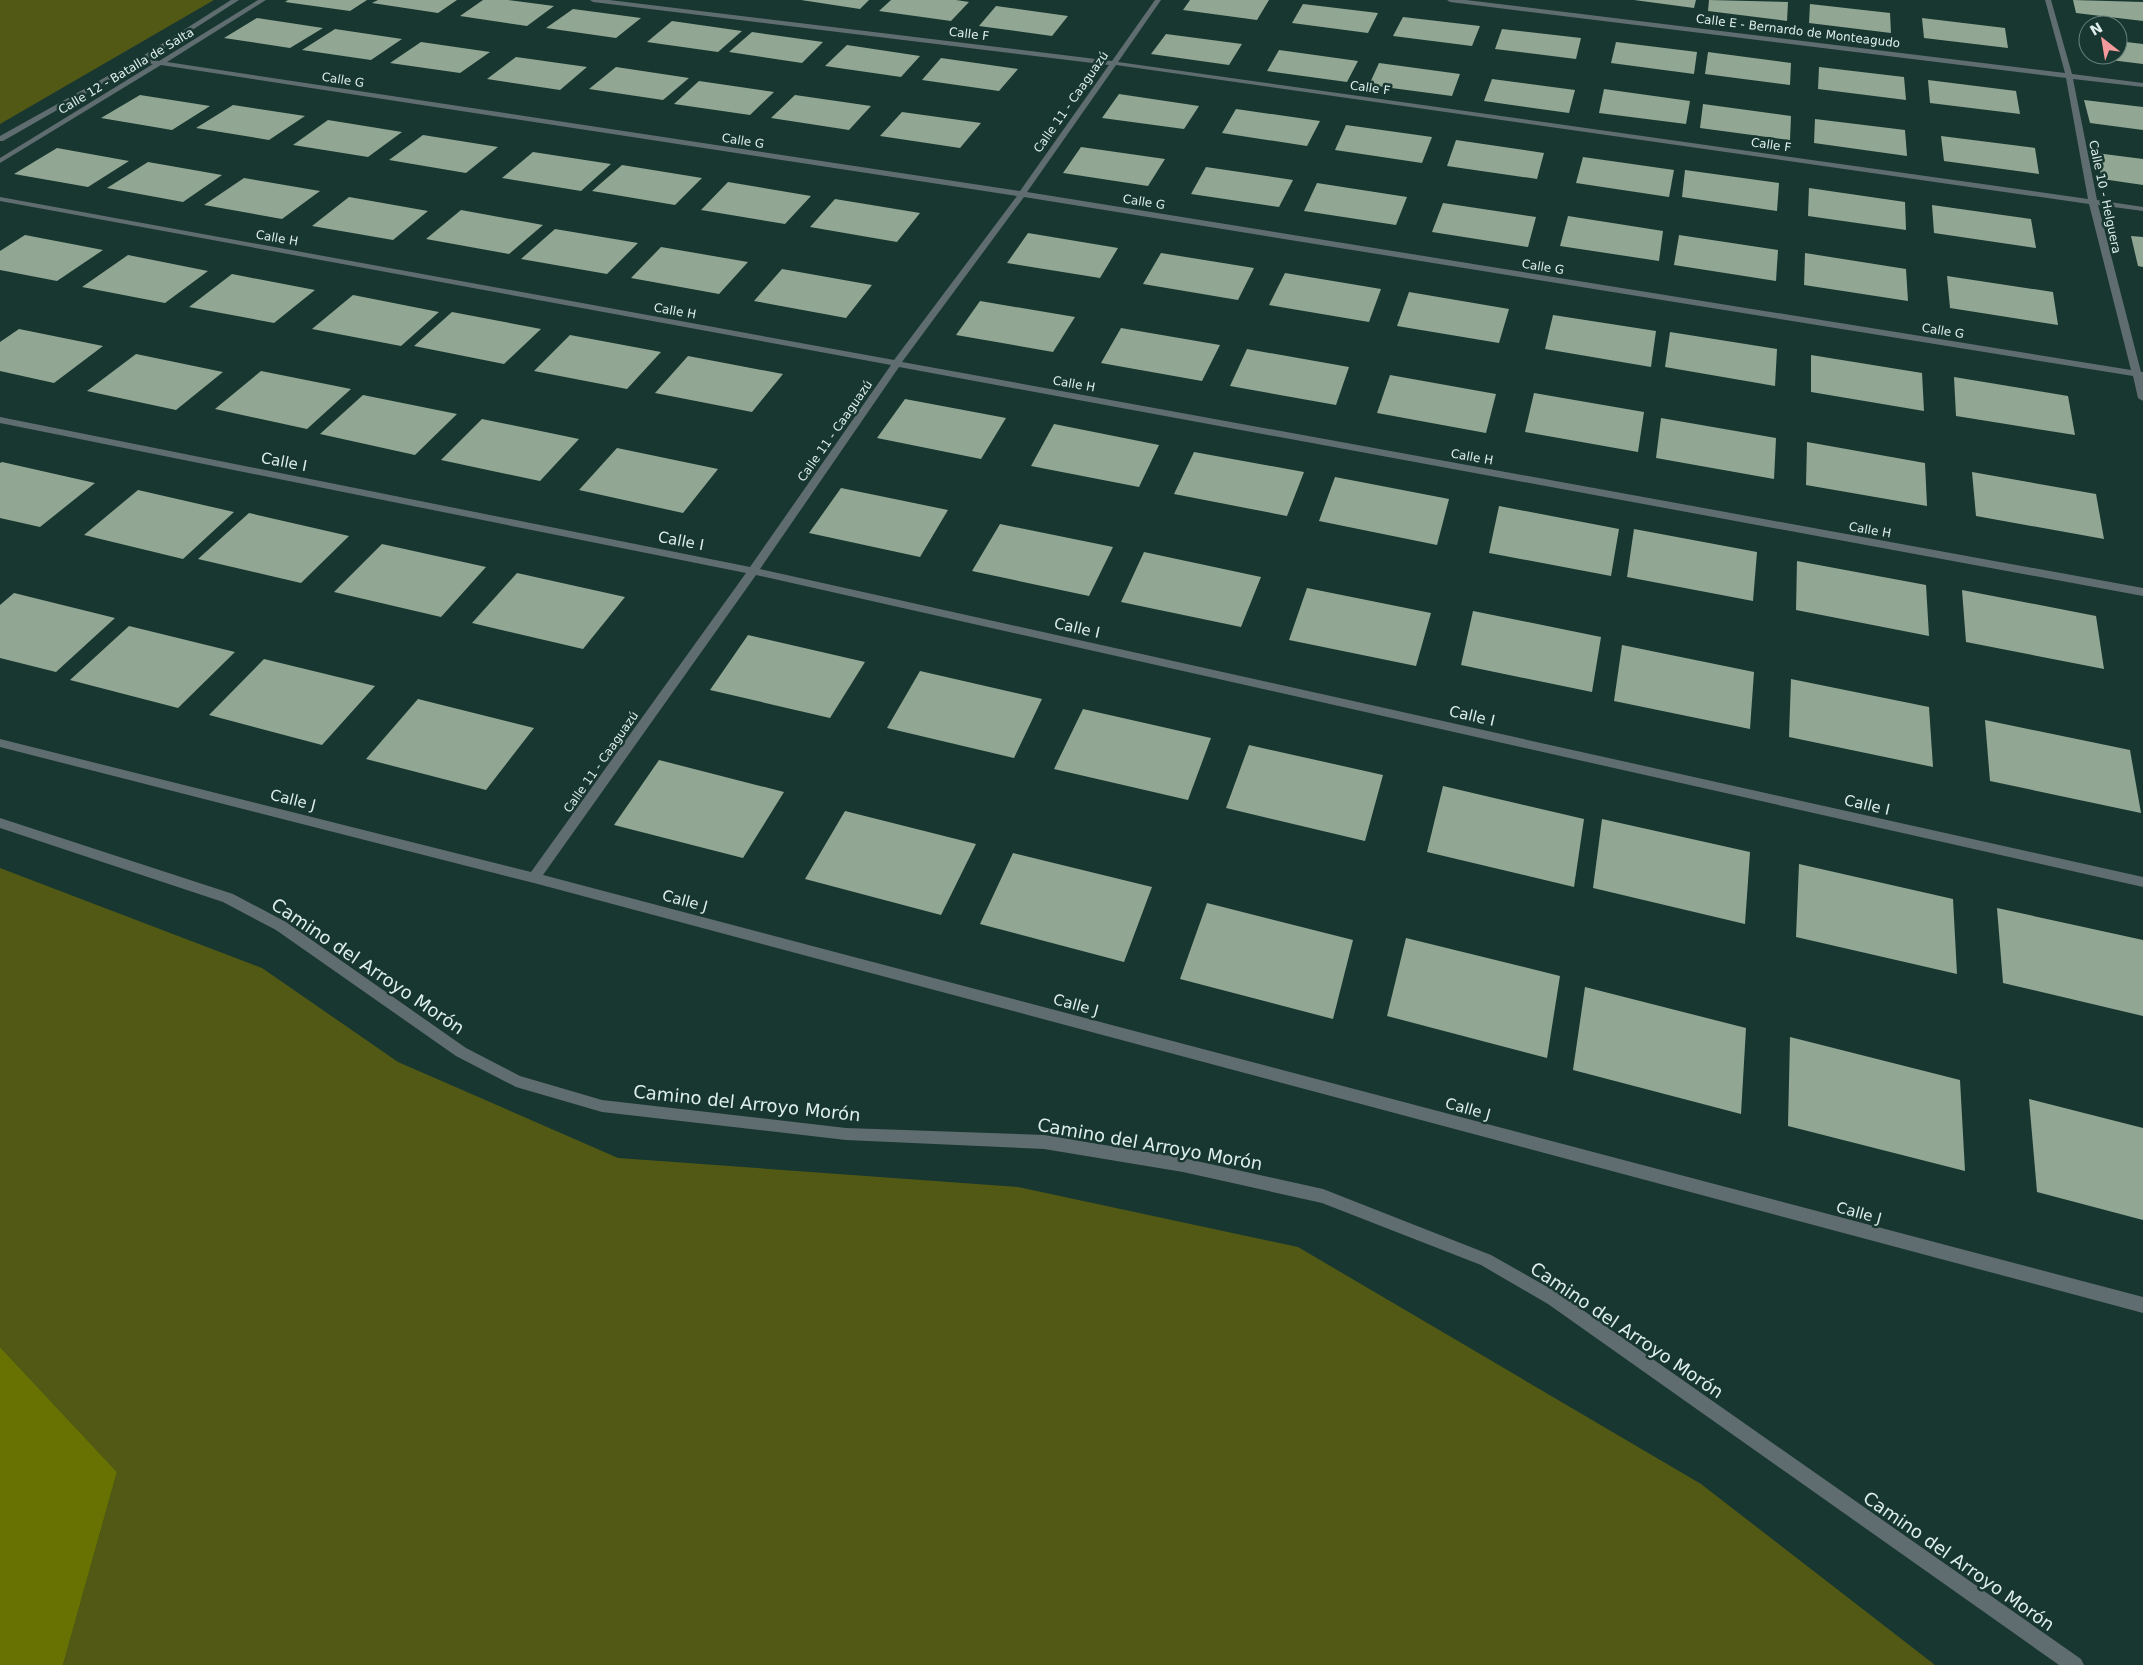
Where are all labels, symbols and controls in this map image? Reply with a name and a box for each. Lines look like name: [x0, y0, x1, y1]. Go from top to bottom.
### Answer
street label: Calle E - Bernardo de Monteagudo: [1695, 12, 1901, 50]
north arrow: [2078, 15, 2128, 65]
text: N: [2087, 19, 2105, 39]
street label: Calle 12 - Batalla de Salta: [56, 25, 196, 117]
street label: Calle F: [948, 25, 990, 43]
street label: Calle 11 - Caaguazú: [1031, 49, 1111, 155]
street label: Calle G: [321, 70, 365, 90]
street label: Calle F: [1349, 78, 1391, 98]
street label: Calle G: [721, 131, 765, 151]
street label: Calle F: [1750, 135, 1792, 155]
street label: Calle 10 - Helguera: [2086, 139, 2124, 255]
street label: Calle G: [1122, 192, 1166, 212]
street label: Calle H: [255, 227, 299, 249]
street label: Calle G: [1521, 257, 1565, 277]
street label: Calle H: [653, 300, 697, 322]
street label: Calle G: [1921, 321, 1965, 341]
street label: Calle H: [1052, 373, 1096, 395]
street label: Calle 11 - Caaguazú: [795, 378, 875, 484]
street label: Calle H: [1450, 446, 1494, 468]
street label: Calle I: [259, 449, 309, 475]
street label: Calle H: [1848, 519, 1892, 541]
street label: Calle I: [656, 528, 706, 554]
street label: Calle I: [1052, 614, 1102, 642]
street label: Calle I: [1447, 702, 1497, 730]
street label: Calle 11 - Caaguazú: [561, 709, 641, 815]
street label: Calle J: [268, 786, 318, 814]
street label: Calle I: [1842, 791, 1892, 819]
street label: Calle J: [660, 886, 710, 916]
street label: Camino del Arroyo Morón: [268, 893, 468, 1039]
street label: Calle J: [1051, 990, 1101, 1020]
street label: Camino del Arroyo Morón: [632, 1081, 862, 1125]
street label: Calle J: [1443, 1094, 1493, 1124]
street label: Camino del Arroyo Morón: [1036, 1114, 1264, 1174]
street label: Calle J: [1834, 1198, 1884, 1228]
street label: Camino del Arroyo Morón: [1527, 1257, 1727, 1403]
street label: Camino del Arroyo Morón: [1859, 1487, 2059, 1635]

